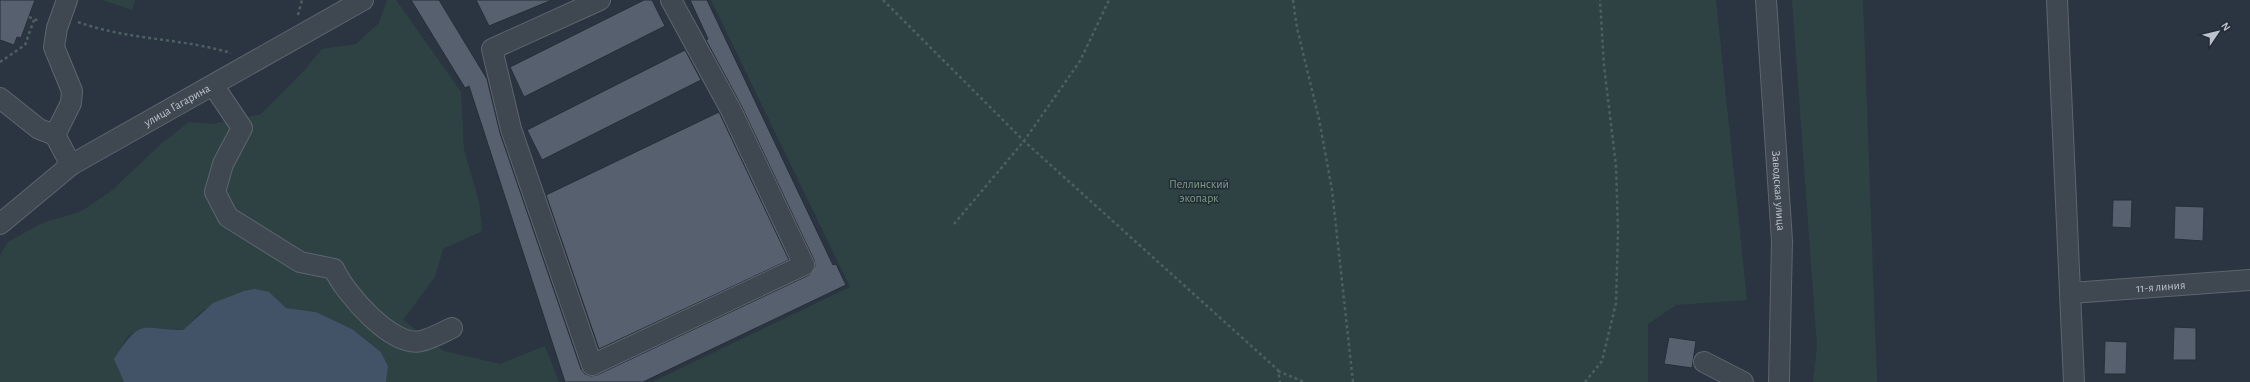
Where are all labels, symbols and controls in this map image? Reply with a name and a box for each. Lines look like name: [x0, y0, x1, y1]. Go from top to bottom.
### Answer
north arrow: [2198, 12, 2238, 52]
text: N: [2219, 20, 2232, 33]
street label: улица Гагарина: [141, 81, 212, 130]
street label: Заводская улица: [1770, 150, 1787, 232]
park label: Пеллинский экопарк: [1169, 178, 1229, 204]
street label: 11-я линия: [2136, 279, 2186, 294]

